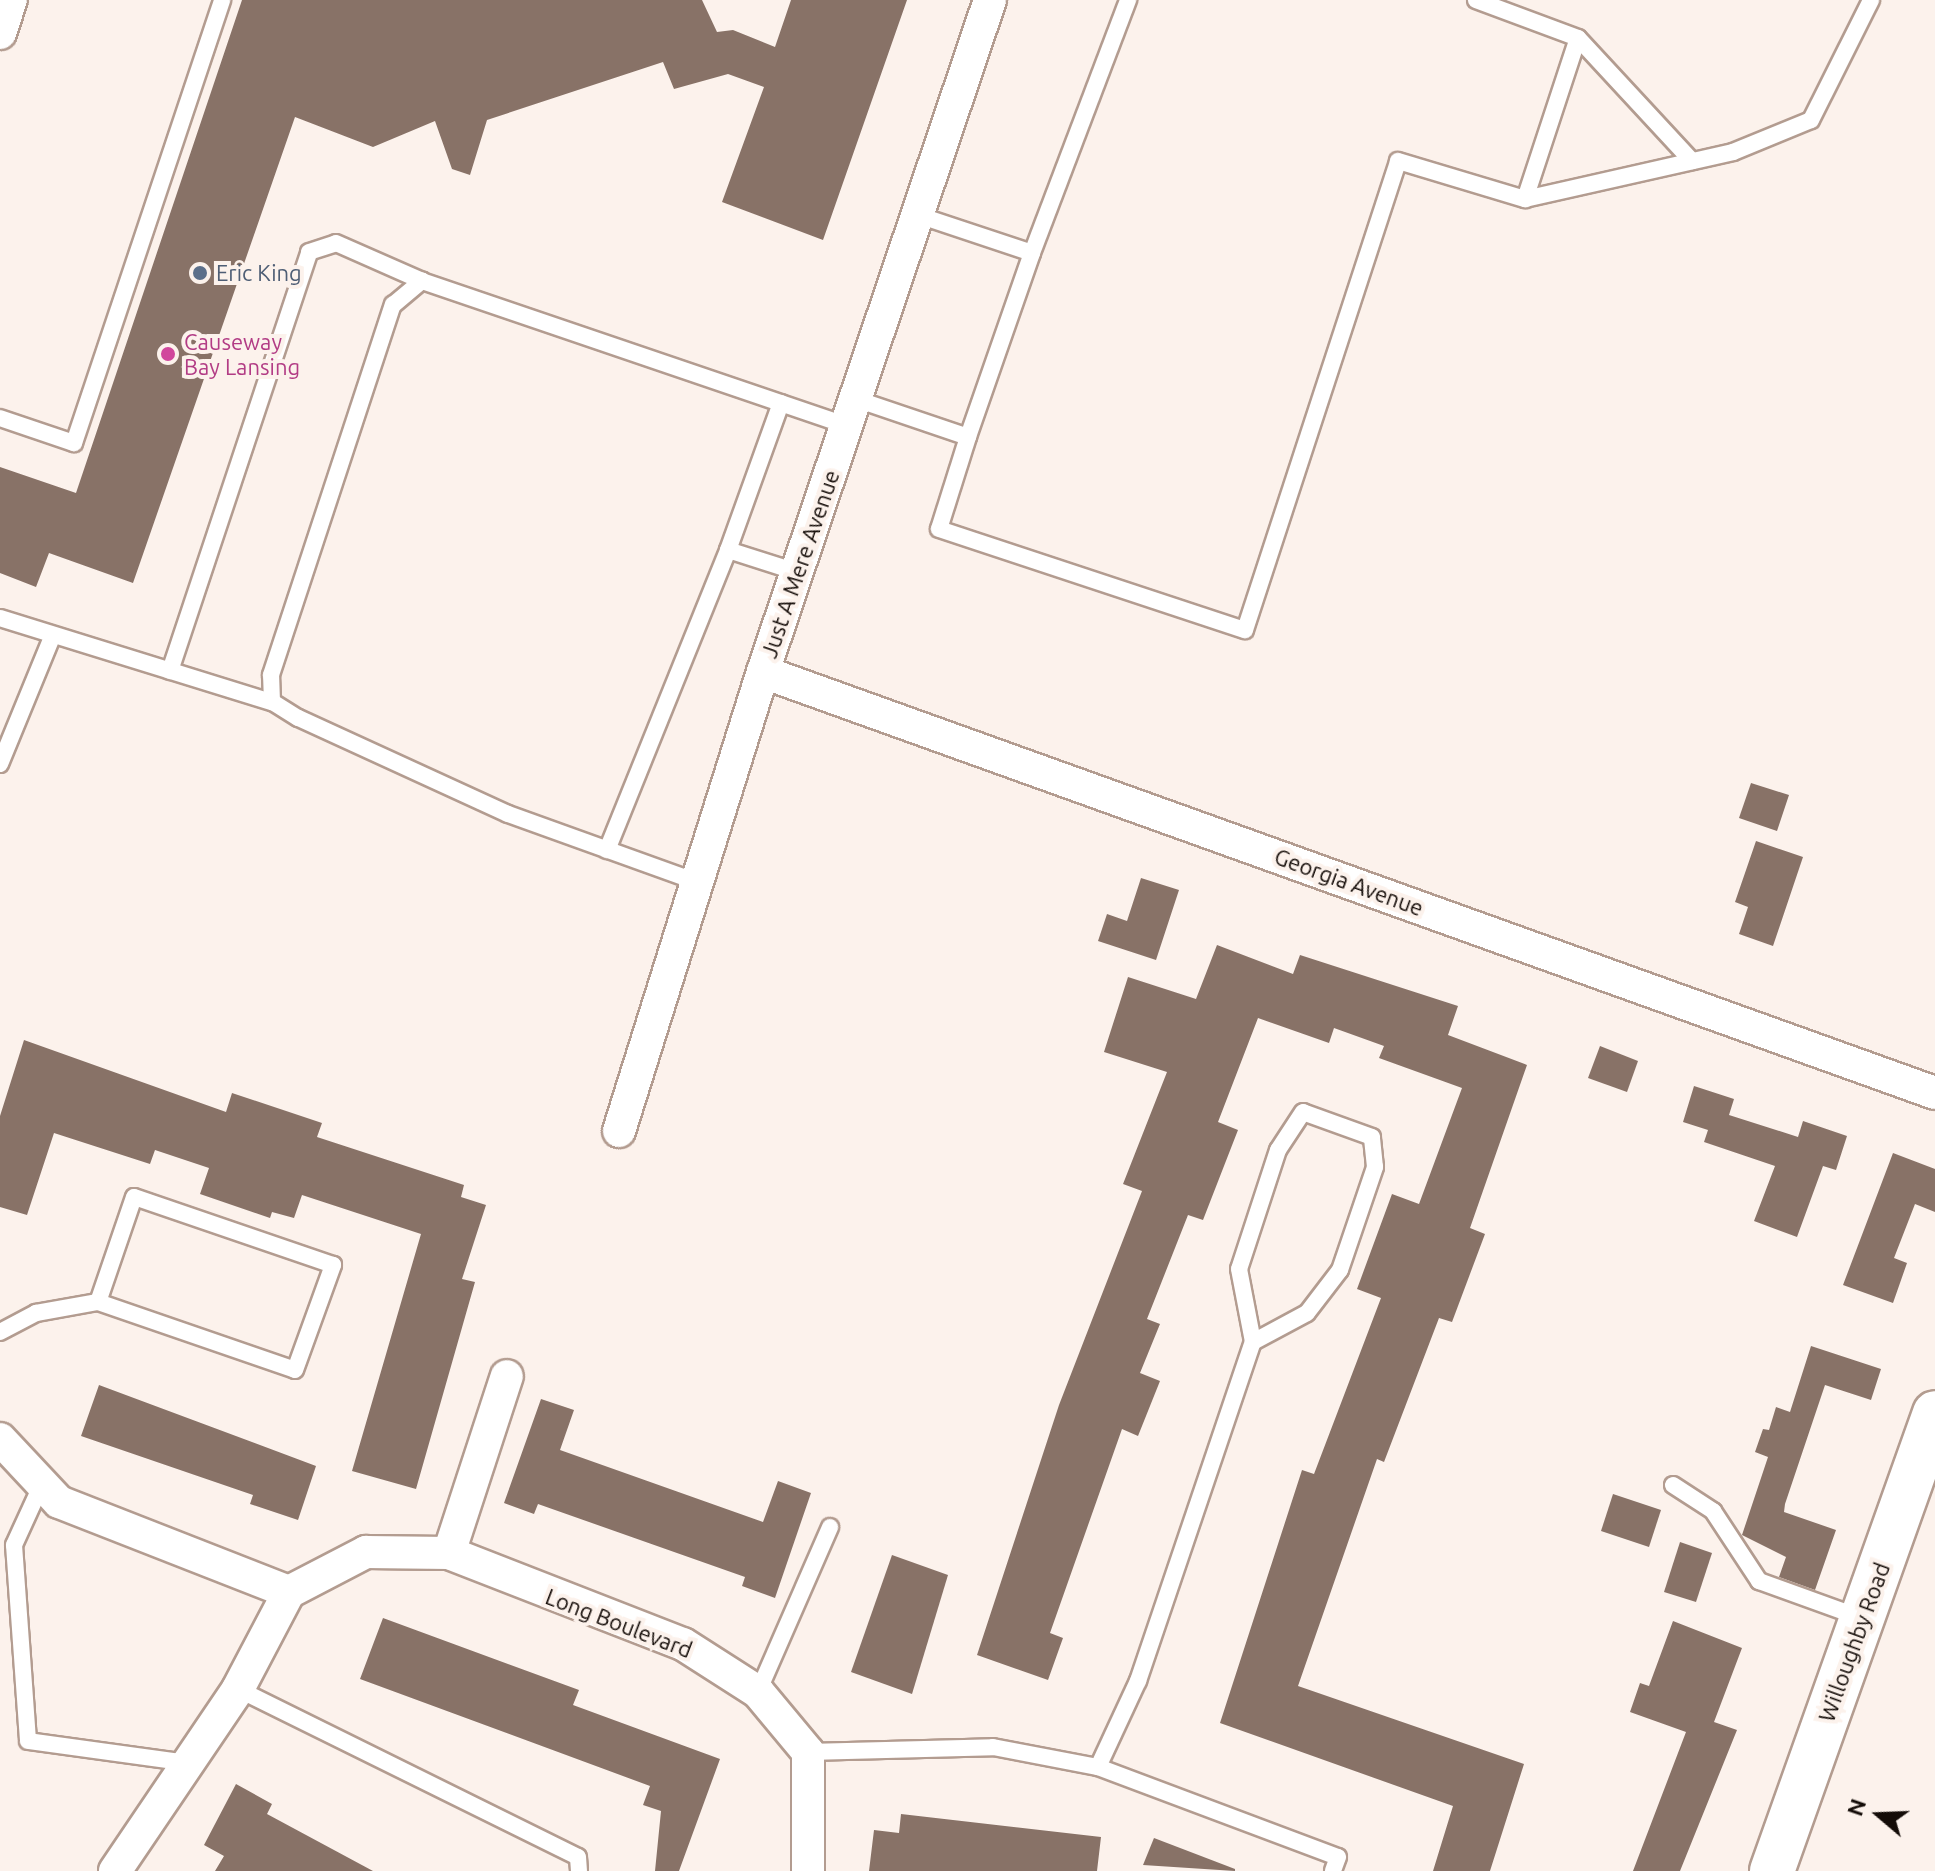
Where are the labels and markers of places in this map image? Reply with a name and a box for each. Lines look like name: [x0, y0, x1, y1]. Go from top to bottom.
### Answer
place label: Eric King: [216, 260, 302, 286]
marker: Eric King: [191, 264, 209, 282]
place label: Causeway Bay Lansing: [184, 328, 300, 380]
marker: Causeway Bay Lansing: [159, 345, 177, 363]

